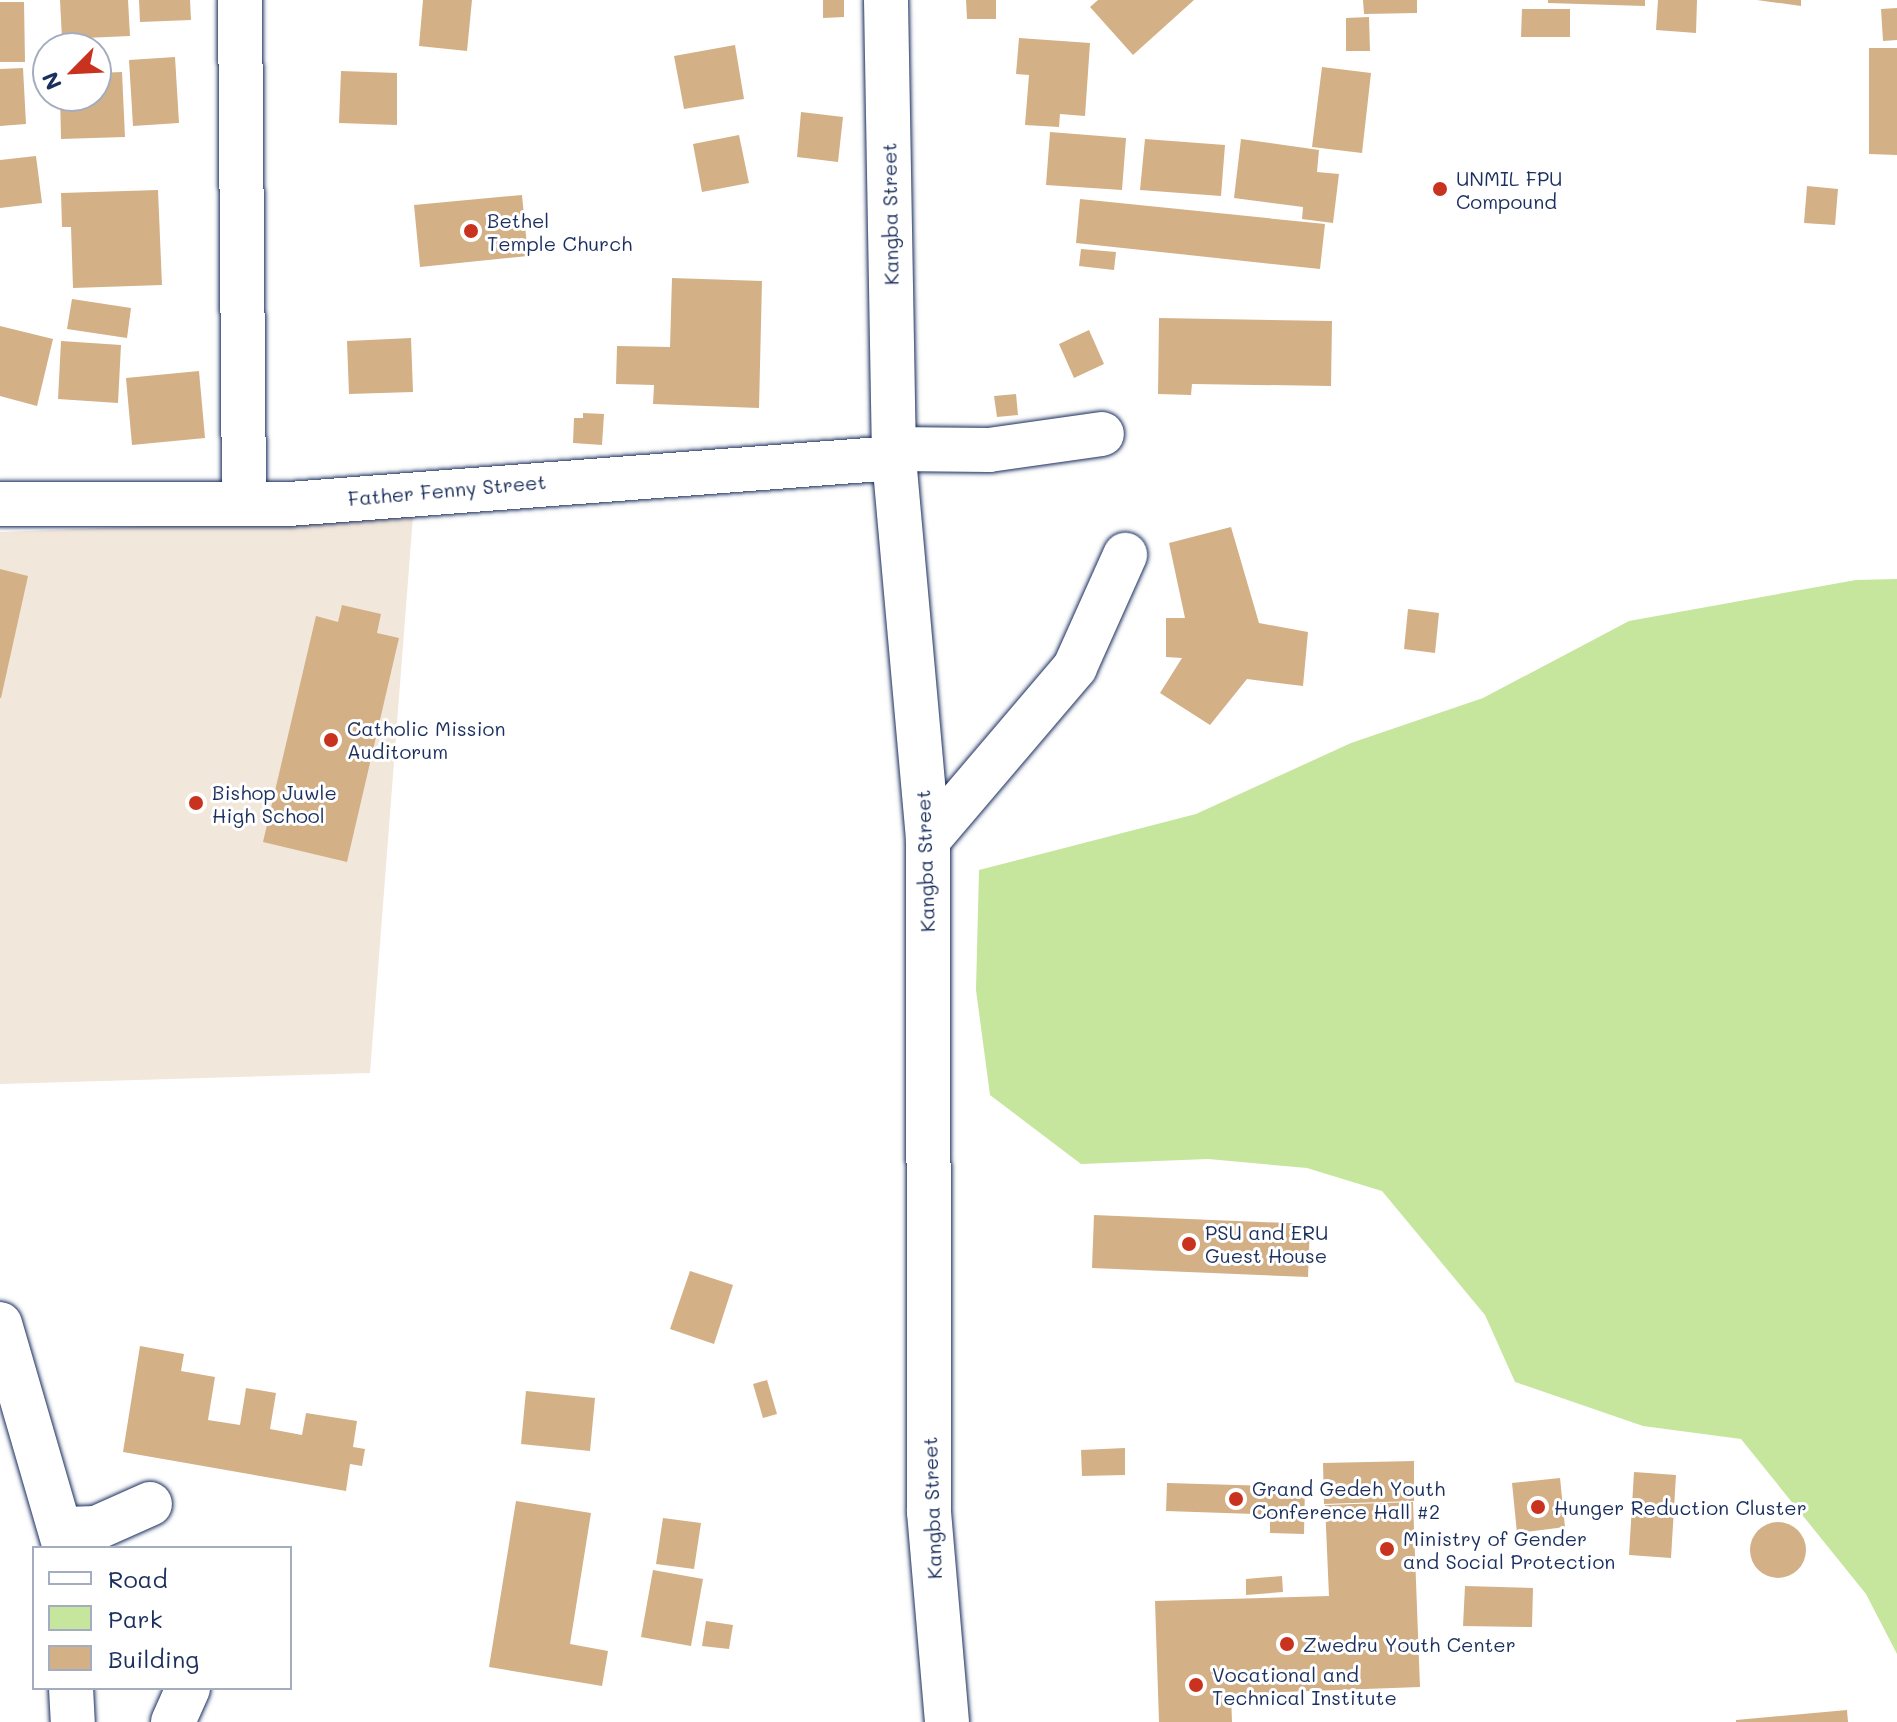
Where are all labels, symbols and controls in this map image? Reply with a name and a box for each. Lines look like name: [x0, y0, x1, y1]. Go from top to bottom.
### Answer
north arrow: [32, 32, 112, 112]
text: N: [35, 68, 68, 95]
street label: Kangba Street: [877, 143, 903, 285]
place label: UNMIL FPU Compound: [1456, 166, 1562, 213]
marker: UNMIL FPU Compound: [1431, 180, 1449, 198]
place label: Bethel Temple Church: [487, 208, 632, 255]
marker: Bethel Temple Church: [462, 222, 480, 240]
street label: Father Fenny Street: [347, 469, 547, 511]
place label: Catholic Mission Auditorum: [347, 716, 506, 763]
marker: Catholic Mission Auditorum: [322, 731, 340, 749]
place label: Bishop Juwle High School: [212, 780, 337, 827]
street label: Kangba Street: [911, 789, 939, 933]
marker: Bishop Juwle High School: [187, 794, 205, 812]
place label: PSU and ERU Guest House: [1205, 1220, 1328, 1267]
marker: PSU and ERU Guest House: [1180, 1235, 1198, 1253]
street label: Kangba Street: [918, 1436, 946, 1580]
place label: Grand Gedeh Youth Conference Hall #2: [1252, 1476, 1445, 1523]
marker: Grand Gedeh Youth Conference Hall #2: [1227, 1490, 1245, 1508]
place label: Hunger Reduction Cluster: [1554, 1495, 1807, 1519]
marker: Hunger Reduction Cluster: [1529, 1498, 1547, 1516]
place label: Ministry of Gender and Social Protection: [1403, 1526, 1615, 1573]
marker: Ministry of Gender and Social Protection: [1378, 1540, 1396, 1558]
legend: [32, 1546, 292, 1690]
text: Road: [108, 1563, 168, 1594]
text: Park: [108, 1603, 162, 1634]
place label: Zwedru Youth Center: [1303, 1632, 1516, 1656]
marker: Zwedru Youth Center: [1278, 1635, 1296, 1653]
text: Building: [108, 1643, 199, 1674]
place label: Vocational and Technical Institute: [1212, 1662, 1397, 1709]
marker: Vocational and Technical Institute: [1187, 1676, 1205, 1694]

